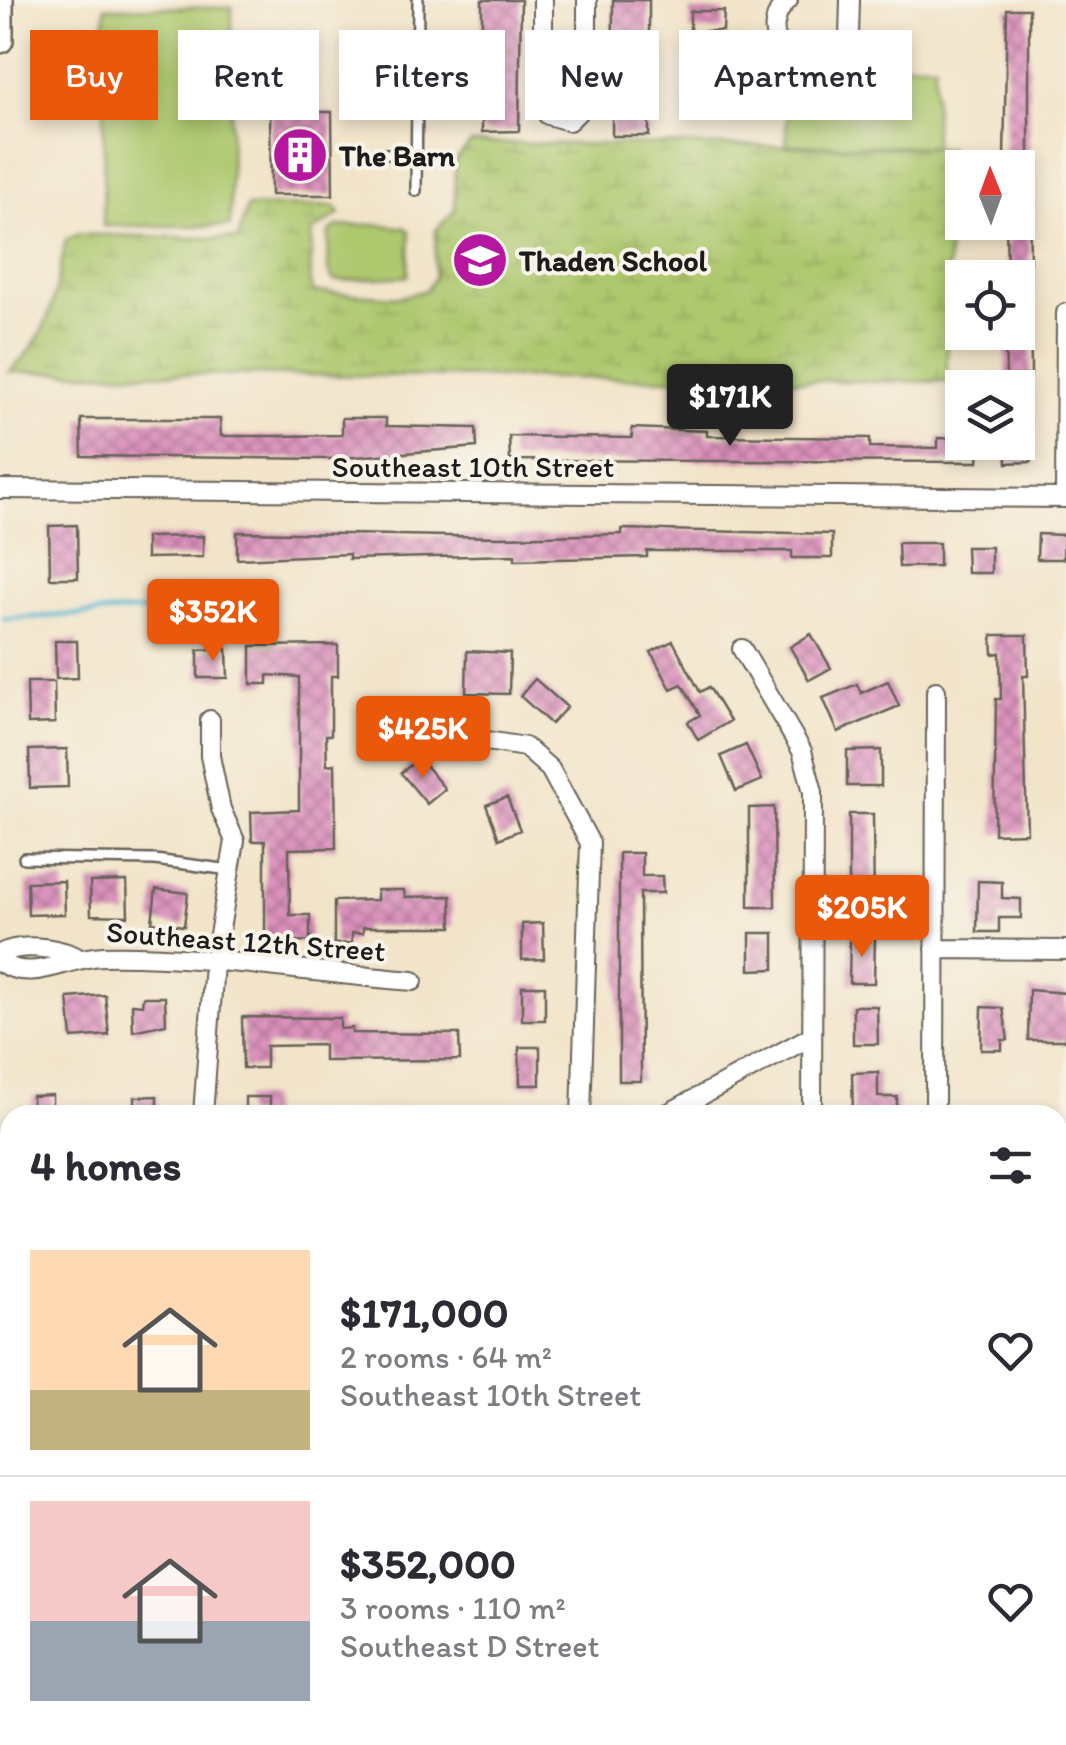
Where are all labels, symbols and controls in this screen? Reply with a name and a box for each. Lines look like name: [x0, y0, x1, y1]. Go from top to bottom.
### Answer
chip: Buy: [30, 30, 158, 120]
chip: Rent: [178, 30, 319, 120]
chip: Filters: [339, 30, 505, 120]
chip: New: [525, 30, 659, 120]
chip: Apartment: [679, 30, 912, 120]
building icon: The Barn: [270, 125, 330, 185]
place label: The Barn: [338, 137, 455, 174]
north arrow: [945, 150, 1035, 240]
map controls: [945, 150, 1035, 460]
school or university icon: Thaden School: [450, 230, 510, 290]
place label: Thaden School: [518, 242, 708, 279]
button: locate: [945, 260, 1035, 350]
pin: $171K: [660, 364, 800, 449]
button: layers: [945, 370, 1035, 460]
text: $171K: [689, 377, 771, 415]
street label: Southeast 10th Street: [332, 448, 614, 485]
pin: $352K: [143, 579, 283, 664]
text: $352K: [169, 592, 257, 630]
pin: $425K: [353, 696, 493, 781]
text: $425K: [378, 709, 468, 747]
pin: $205K: [792, 875, 932, 960]
text: $205K: [817, 888, 907, 926]
street label: Southeast 12th Street: [105, 913, 387, 969]
icon: filters: [983, 1138, 1038, 1193]
text: 4 homes: [30, 1140, 181, 1191]
text: $171,000: [340, 1287, 509, 1338]
icon: home: [110, 1290, 230, 1410]
icon: heart: [983, 1323, 1038, 1378]
text: 2 rooms · 64 m²: [340, 1338, 552, 1376]
text: Southeast 10th Street: [340, 1376, 641, 1414]
text: $352,000: [340, 1538, 516, 1589]
icon: home: [110, 1541, 230, 1661]
icon: heart: [983, 1574, 1038, 1629]
text: 3 rooms · 110 m²: [340, 1589, 566, 1627]
text: Southeast D Street: [340, 1627, 600, 1665]

